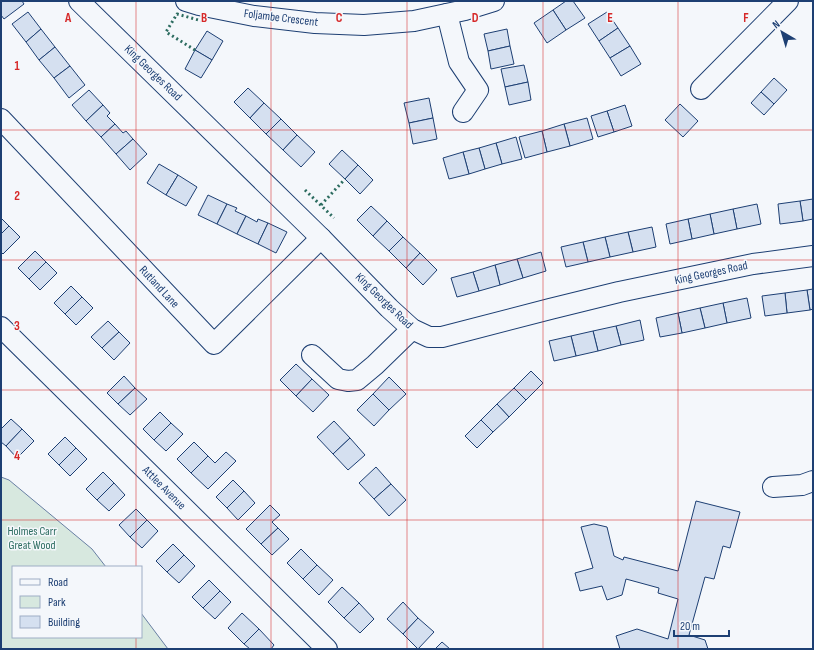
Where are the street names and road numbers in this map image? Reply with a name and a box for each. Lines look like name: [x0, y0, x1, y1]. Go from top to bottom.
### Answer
street label: Foljambe Crescent: [243, 6, 319, 30]
street label: King Georges Road: [121, 42, 185, 104]
street label: King Georges Road: [673, 258, 749, 288]
street label: Rutland Lane: [136, 263, 182, 311]
street label: King Georges Road: [352, 270, 416, 332]
street label: Attlee Avenue: [138, 462, 189, 513]

